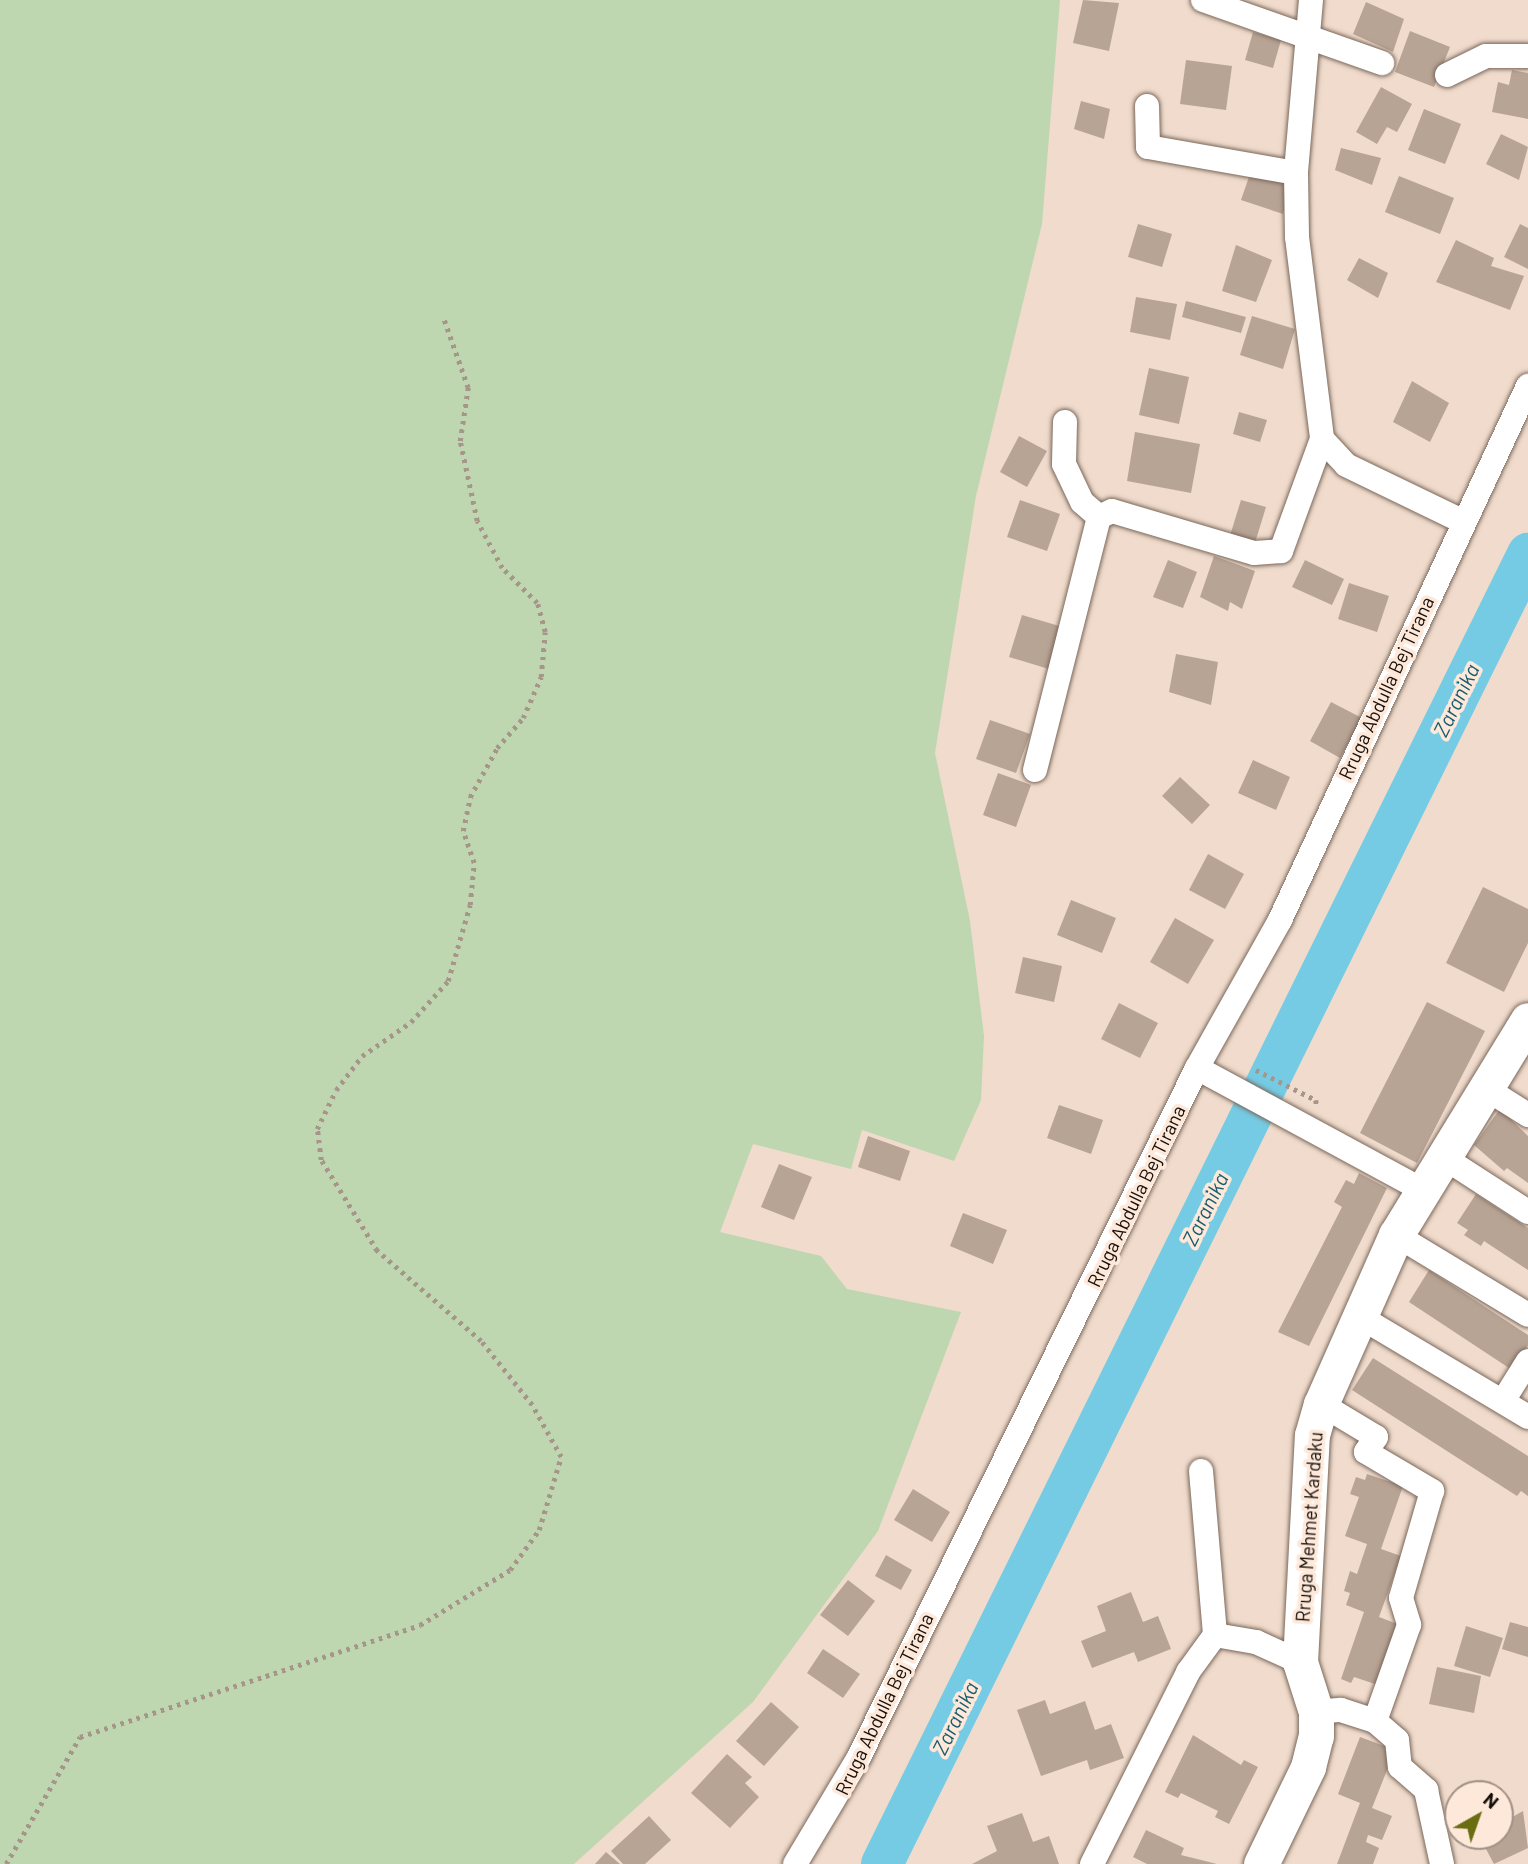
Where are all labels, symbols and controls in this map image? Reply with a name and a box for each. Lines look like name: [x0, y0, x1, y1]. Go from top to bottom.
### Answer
street label: Rruga Abdulla Bej Tirana: [1334, 593, 1438, 783]
water label: Zaranika: [1428, 660, 1484, 740]
street label: Rruga Abdulla Bej Tirana: [1082, 1101, 1190, 1291]
water label: Zaranika: [1177, 1169, 1233, 1249]
street label: Rruga Mehmet Kardaku: [1291, 1431, 1327, 1623]
street label: Rruga Abdulla Bej Tirana: [830, 1609, 938, 1799]
water label: Zaranika: [927, 1678, 983, 1758]
north arrow: [1444, 1780, 1514, 1850]
text: N: [1479, 1787, 1504, 1813]

